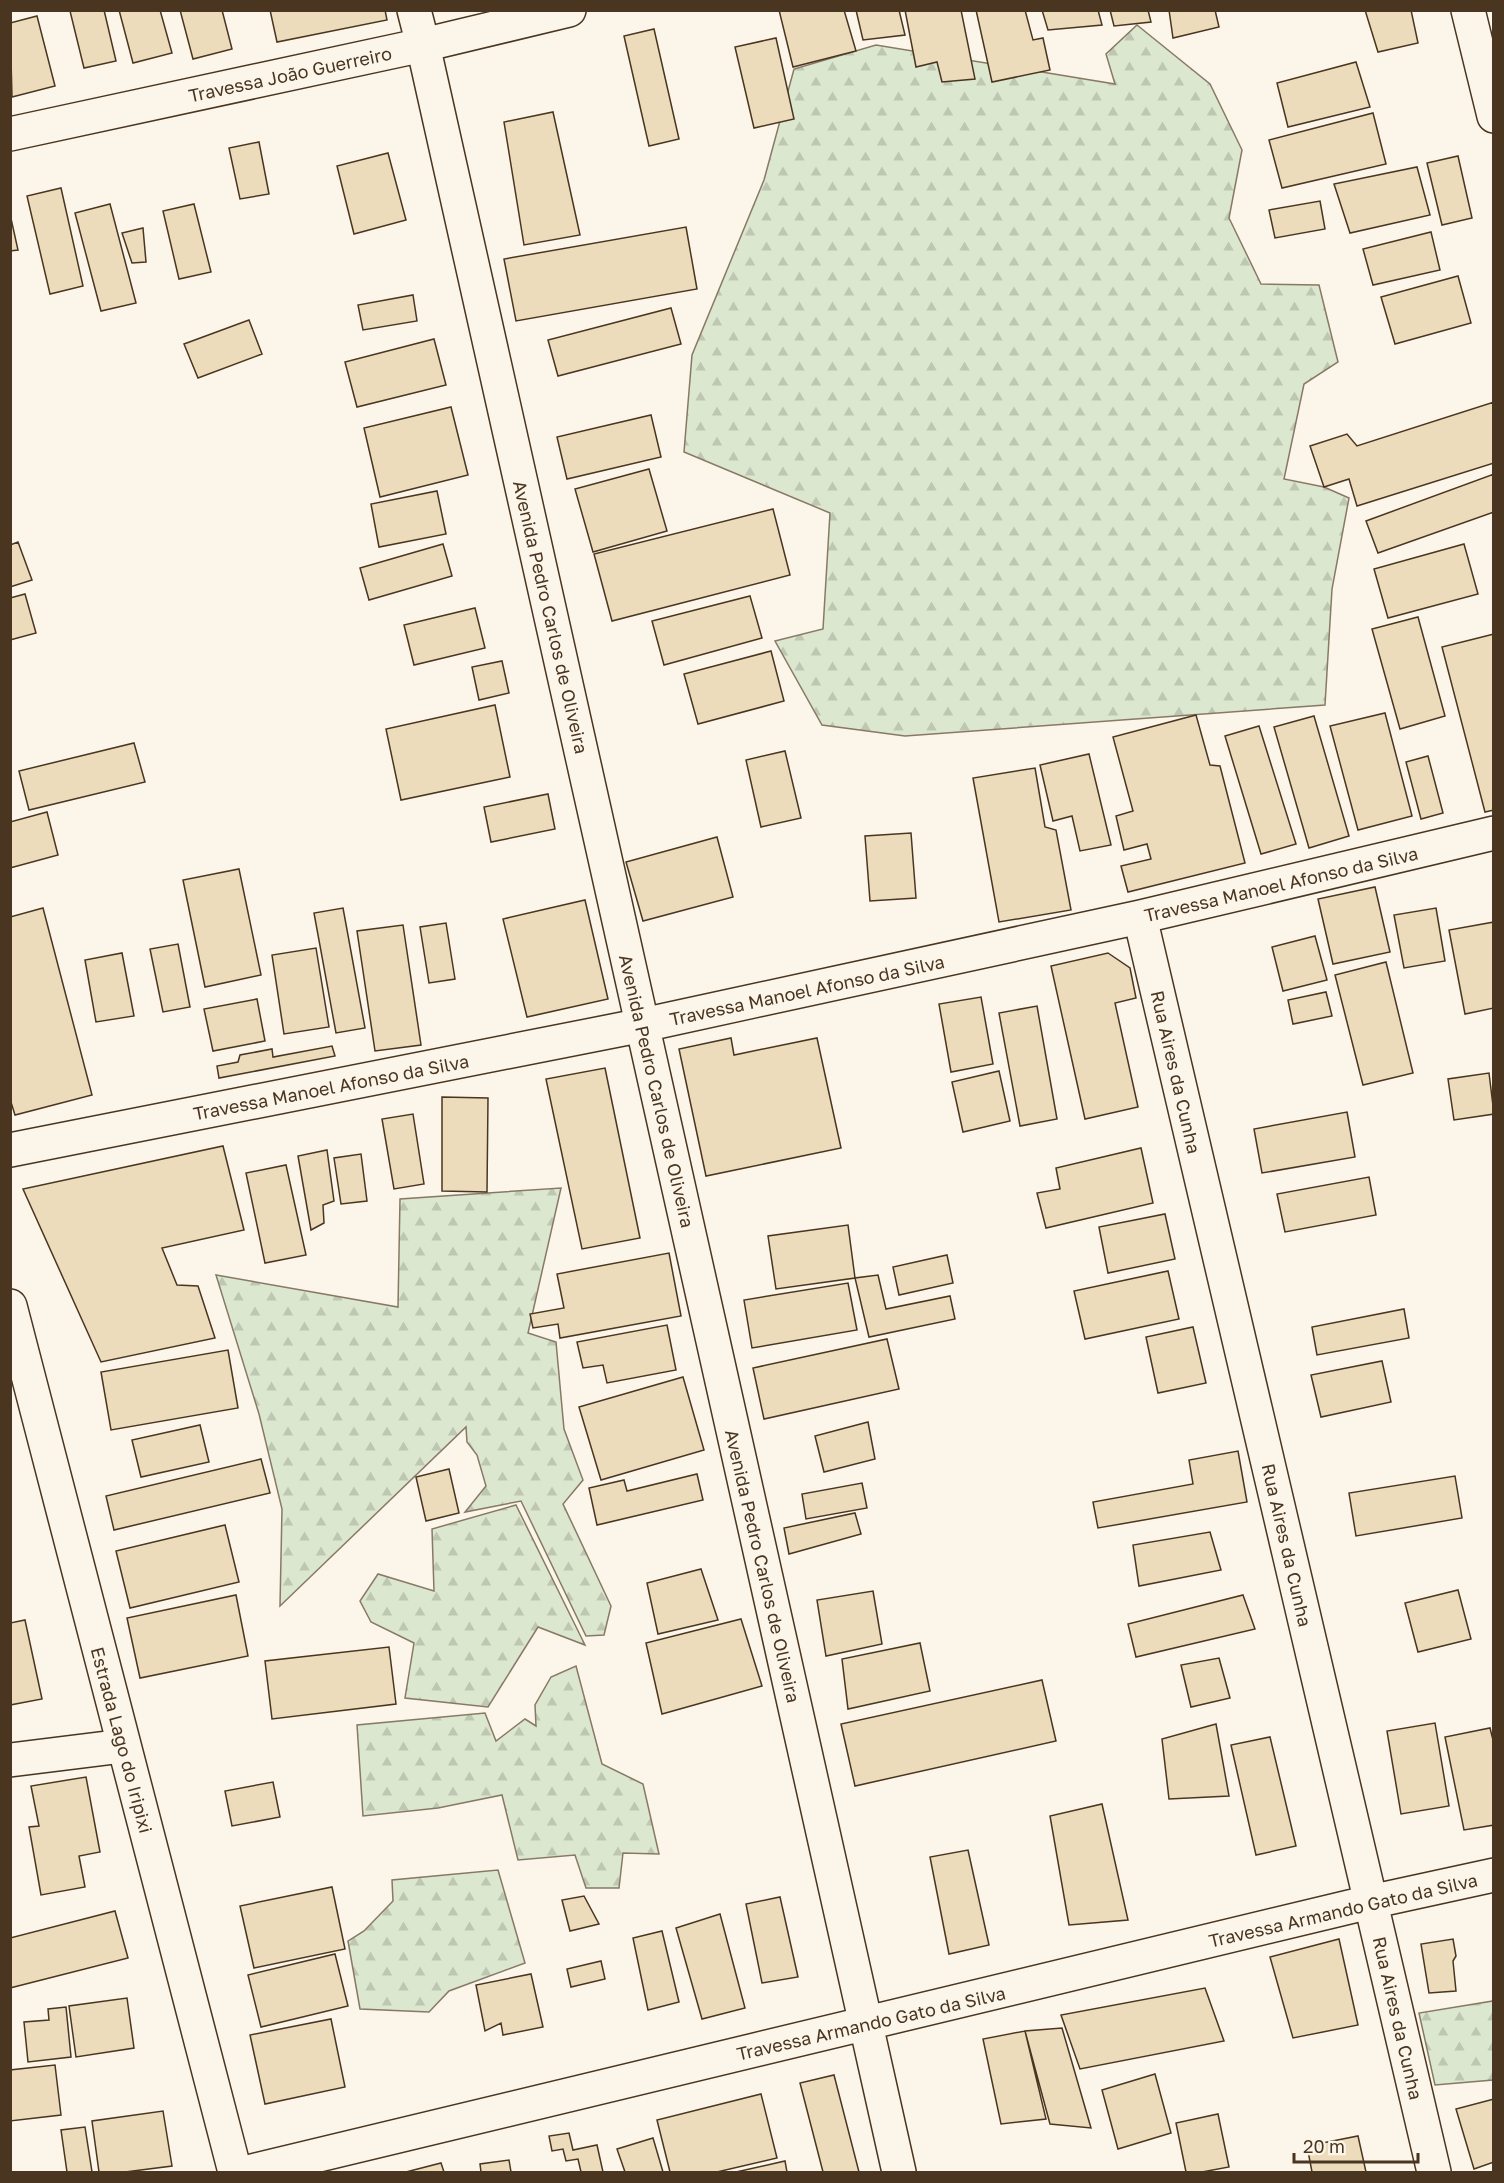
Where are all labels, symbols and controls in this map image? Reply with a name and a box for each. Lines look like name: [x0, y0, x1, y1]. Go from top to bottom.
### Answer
street label: Travessa João Guerreiro: [186, 42, 394, 106]
street label: Avenida Pedro Carlos de Oliveira: [509, 478, 593, 756]
street label: Travessa Manoel Afonso da Silva: [1142, 842, 1420, 926]
street label: Travessa Manoel Afonso da Silva: [668, 950, 946, 1030]
street label: Avenida Pedro Carlos de Oliveira: [615, 952, 699, 1230]
street label: Rua Aires da Cunha: [1147, 988, 1205, 1156]
street label: Travessa Manoel Afonso da Silva: [191, 1049, 471, 1125]
street label: Avenida Pedro Carlos de Oliveira: [721, 1427, 805, 1705]
street label: Rua Aires da Cunha: [1258, 1461, 1316, 1629]
street label: Estrada Lago do Iripixi: [87, 1644, 157, 1836]
street label: Travessa Armando Gato da Silva: [1207, 1868, 1479, 1952]
street label: Rua Aires da Cunha: [1369, 1934, 1427, 2102]
street label: Travessa Armando Gato da Silva: [735, 1981, 1007, 2065]
scale bar: [1294, 2126, 1418, 2164]
text: 20 m: [1303, 2135, 1345, 2157]

